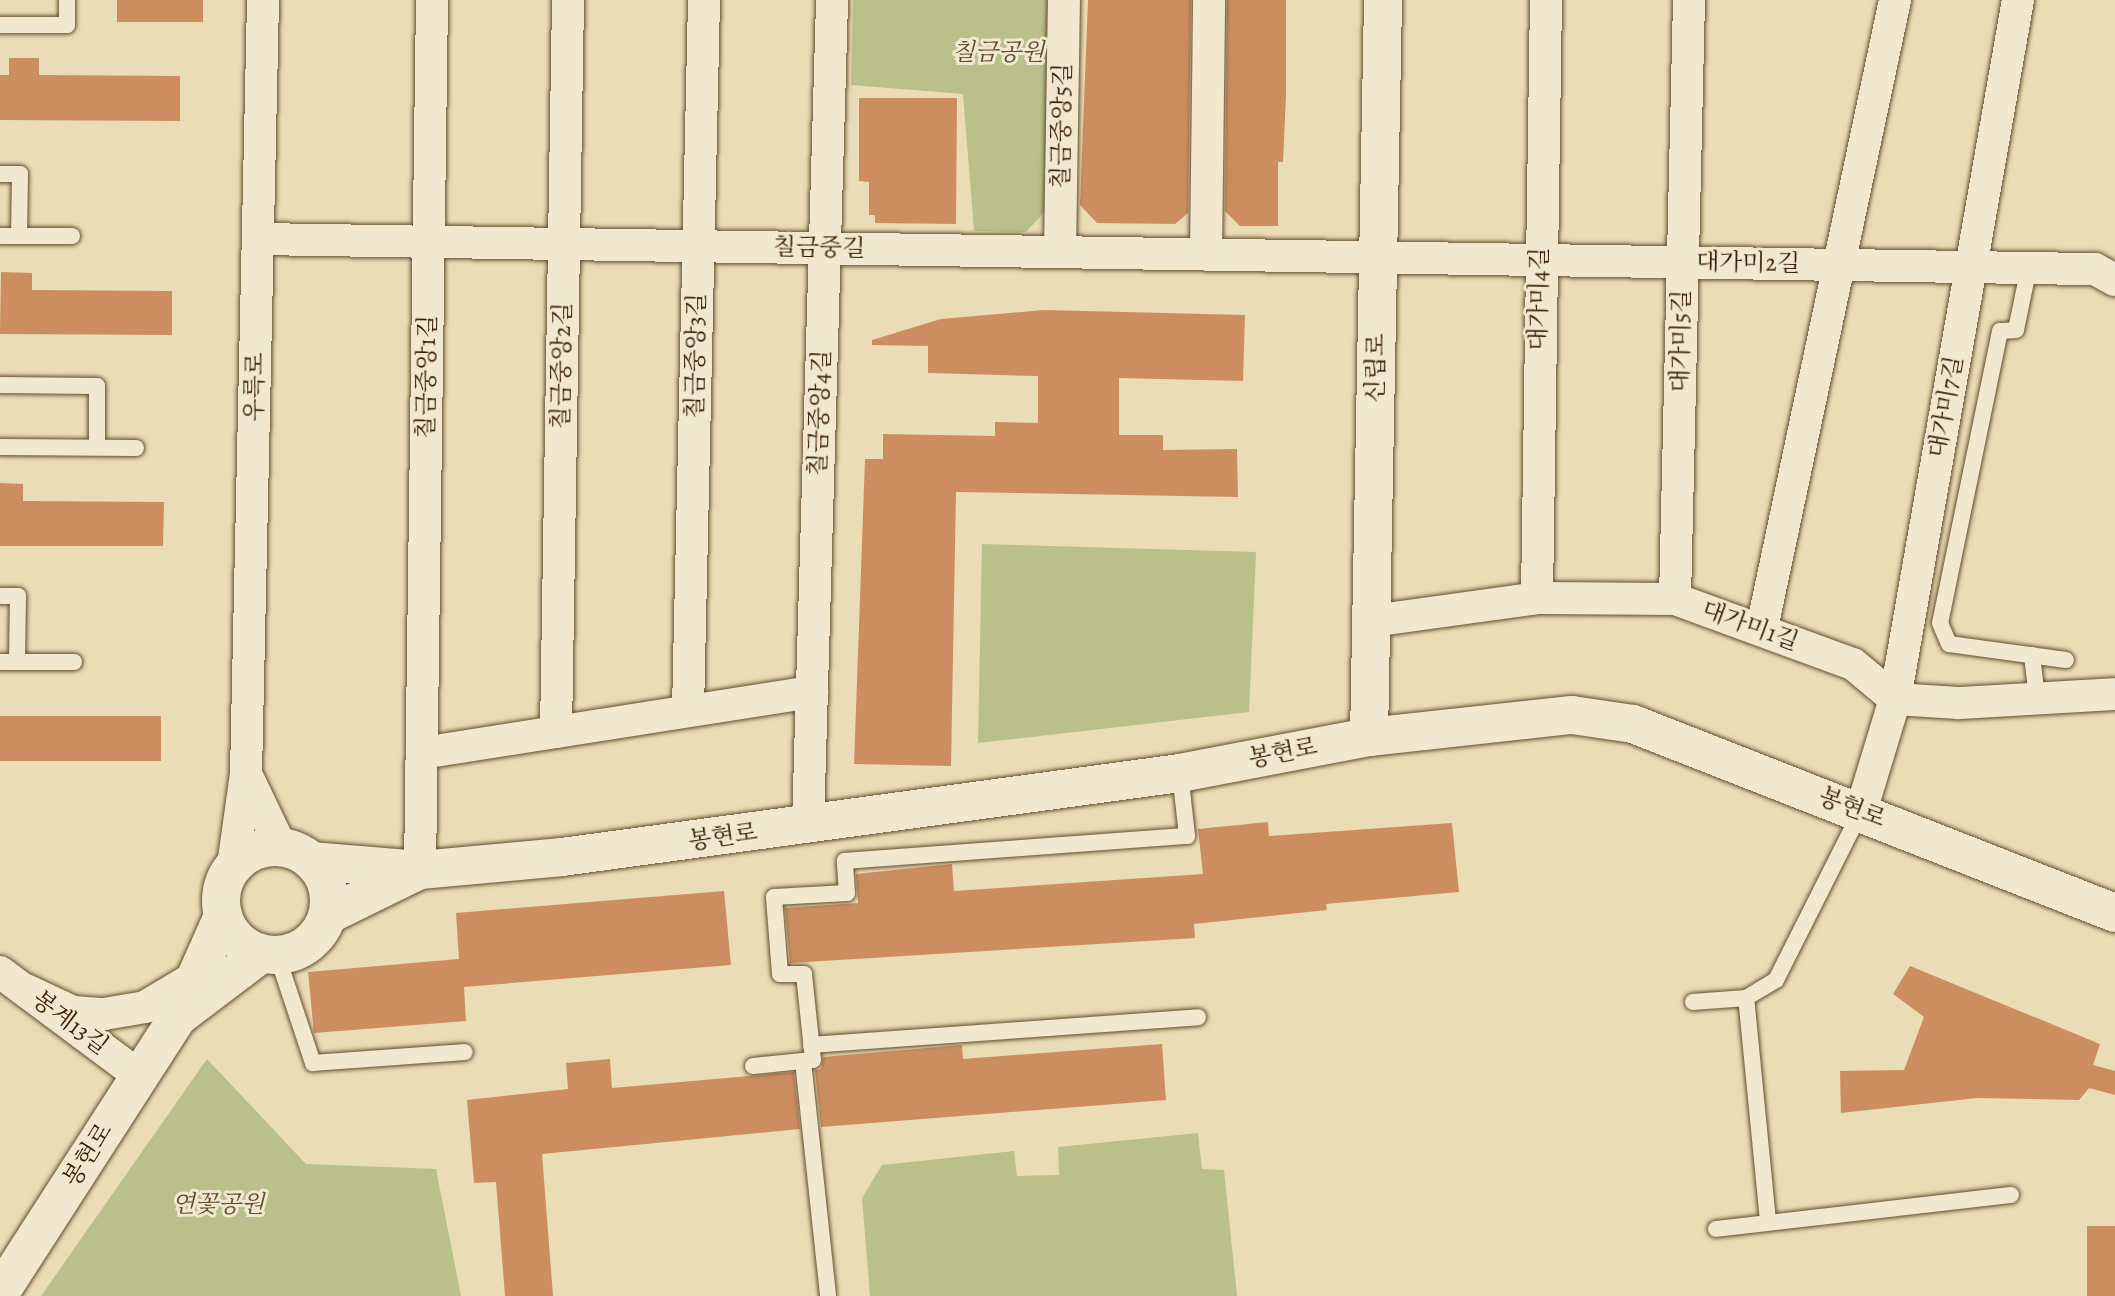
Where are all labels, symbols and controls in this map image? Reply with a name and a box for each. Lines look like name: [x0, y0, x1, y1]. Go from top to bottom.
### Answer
park label: 칠금공원: [952, 39, 1044, 67]
street label: 칠금중앙5길: [1047, 63, 1077, 189]
street label: 칠금중길: [772, 233, 866, 263]
street label: 대가미4길: [1524, 247, 1554, 351]
street label: 대가미2길: [1696, 248, 1800, 278]
street label: 대가미5길: [1666, 289, 1696, 393]
street label: 칠금중앙3길: [681, 293, 711, 419]
street label: 칠금중앙2길: [546, 302, 578, 430]
street label: 칠금중앙1길: [412, 315, 442, 439]
street label: 신립로: [1361, 333, 1391, 403]
street label: 칠금중앙4길: [803, 349, 837, 477]
street label: 우륵로: [240, 352, 270, 422]
street label: 대가미7길: [1923, 354, 1969, 460]
street label: 대가미1길: [1698, 595, 1802, 657]
street label: 봉현로: [1246, 732, 1320, 774]
street label: 봉현로: [1814, 782, 1890, 834]
street label: 봉현로: [687, 818, 759, 856]
street label: 봉계13길: [26, 985, 114, 1061]
street label: 봉현로: [57, 1118, 119, 1192]
park label: 연꽃공원: [172, 1191, 264, 1219]

